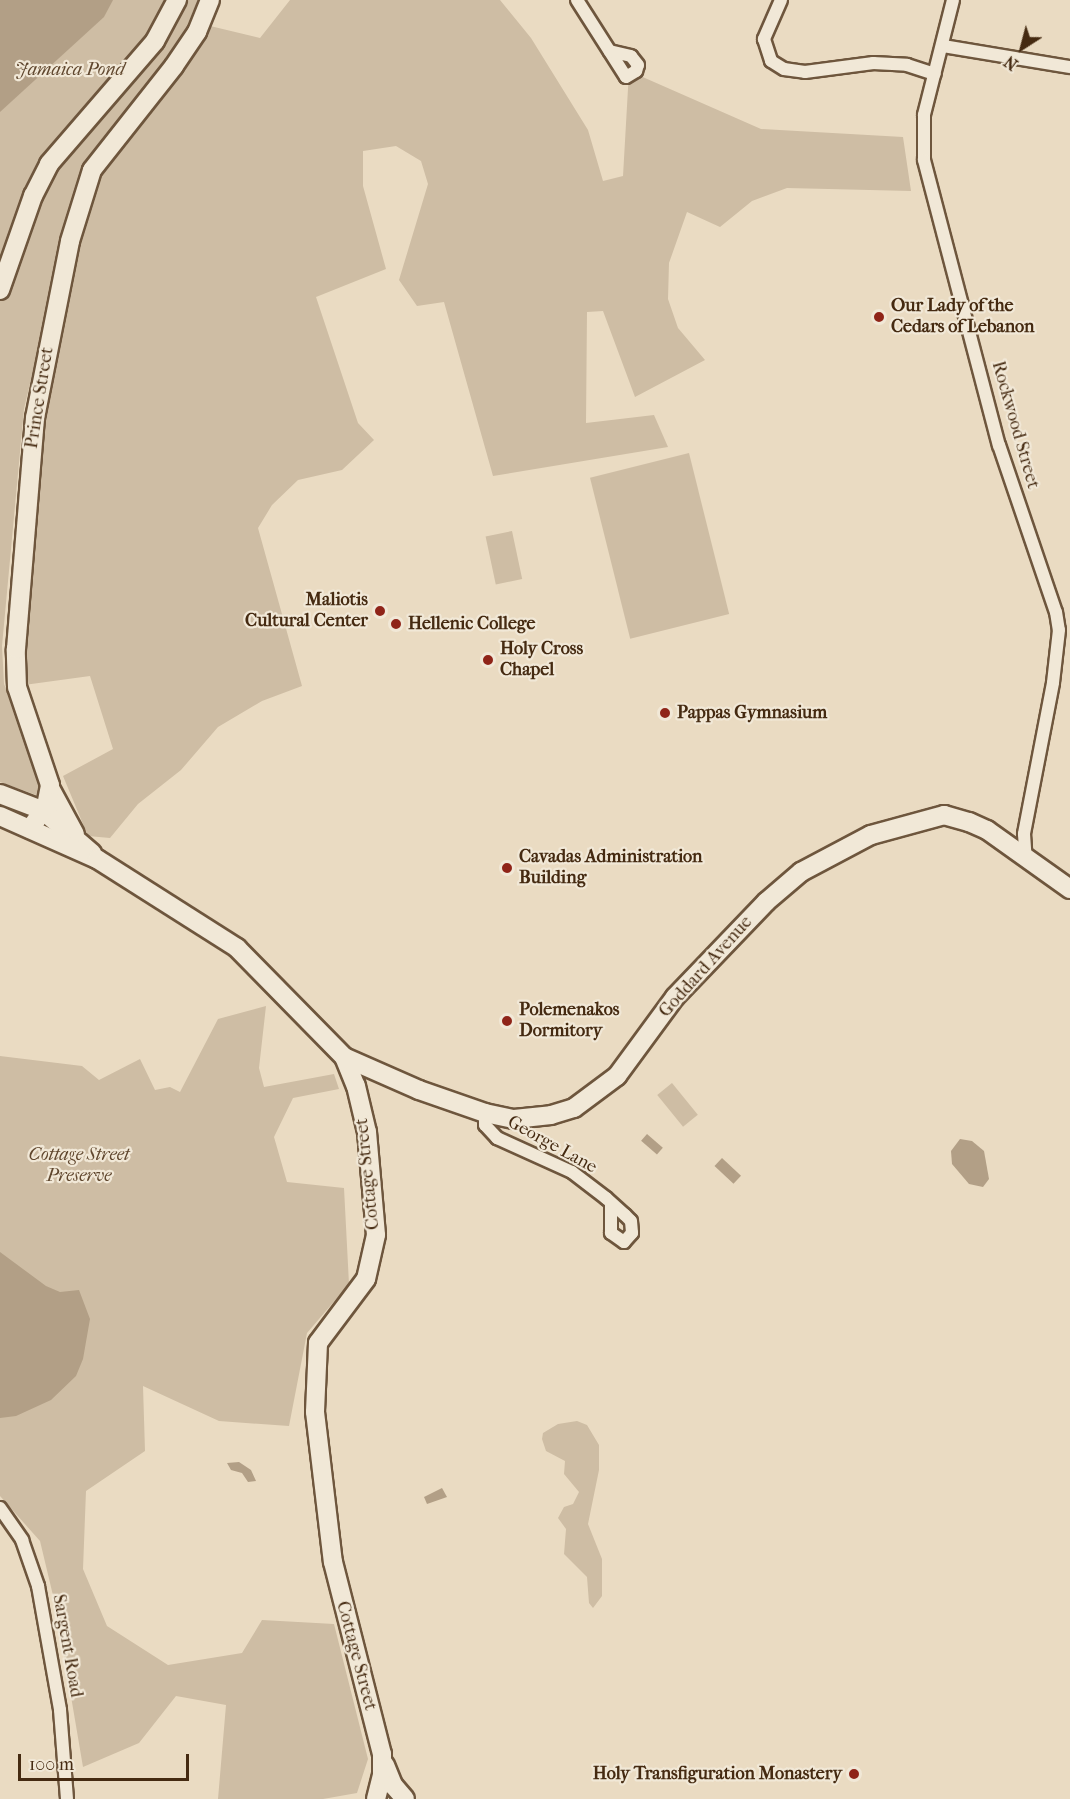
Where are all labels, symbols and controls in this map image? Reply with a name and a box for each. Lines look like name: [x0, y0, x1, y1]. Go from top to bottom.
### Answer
north arrow: [992, 18, 1052, 78]
text: N: [1001, 52, 1022, 74]
park label: Jamaica Pond: [15, 59, 125, 81]
place label: Our Lady of the Cedars of Lebanon: [891, 296, 1034, 338]
marker: Our Lady of the Cedars of Lebanon: [872, 310, 886, 324]
street label: Prince Street: [21, 346, 59, 450]
street label: Rockwood Street: [986, 359, 1044, 491]
place label: Maliotis Cultural Center: [245, 590, 368, 632]
marker: Maliotis Cultural Center: [373, 604, 387, 618]
place label: Hellenic College: [408, 613, 535, 635]
marker: Hellenic College: [389, 617, 403, 631]
place label: Holy Cross Chapel: [500, 639, 583, 682]
marker: Holy Cross Chapel: [481, 653, 495, 667]
place label: Pappas Gymnasium: [677, 702, 827, 724]
marker: Pappas Gymnasium: [658, 706, 672, 720]
place label: Cavadas Administration Building: [519, 847, 703, 890]
marker: Cavadas Administration Building: [500, 861, 514, 875]
street label: Goddard Avenue: [655, 912, 757, 1022]
place label: Polemenakos Dormitory: [519, 1000, 620, 1042]
marker: Polemenakos Dormitory: [500, 1014, 514, 1028]
street label: George Lane: [503, 1112, 601, 1178]
street label: Cottage Street: [351, 1117, 385, 1231]
park label: Cottage Street Preserve: [29, 1145, 129, 1188]
street label: Sargent Road: [47, 1593, 87, 1699]
street label: Cottage Street: [331, 1599, 381, 1713]
scale bar: [21, 1742, 192, 1780]
text: 100 m: [29, 1754, 74, 1775]
place label: Holy Transfiguration Monastery: [593, 1763, 842, 1785]
marker: Holy Transfiguration Monastery: [847, 1767, 861, 1781]

